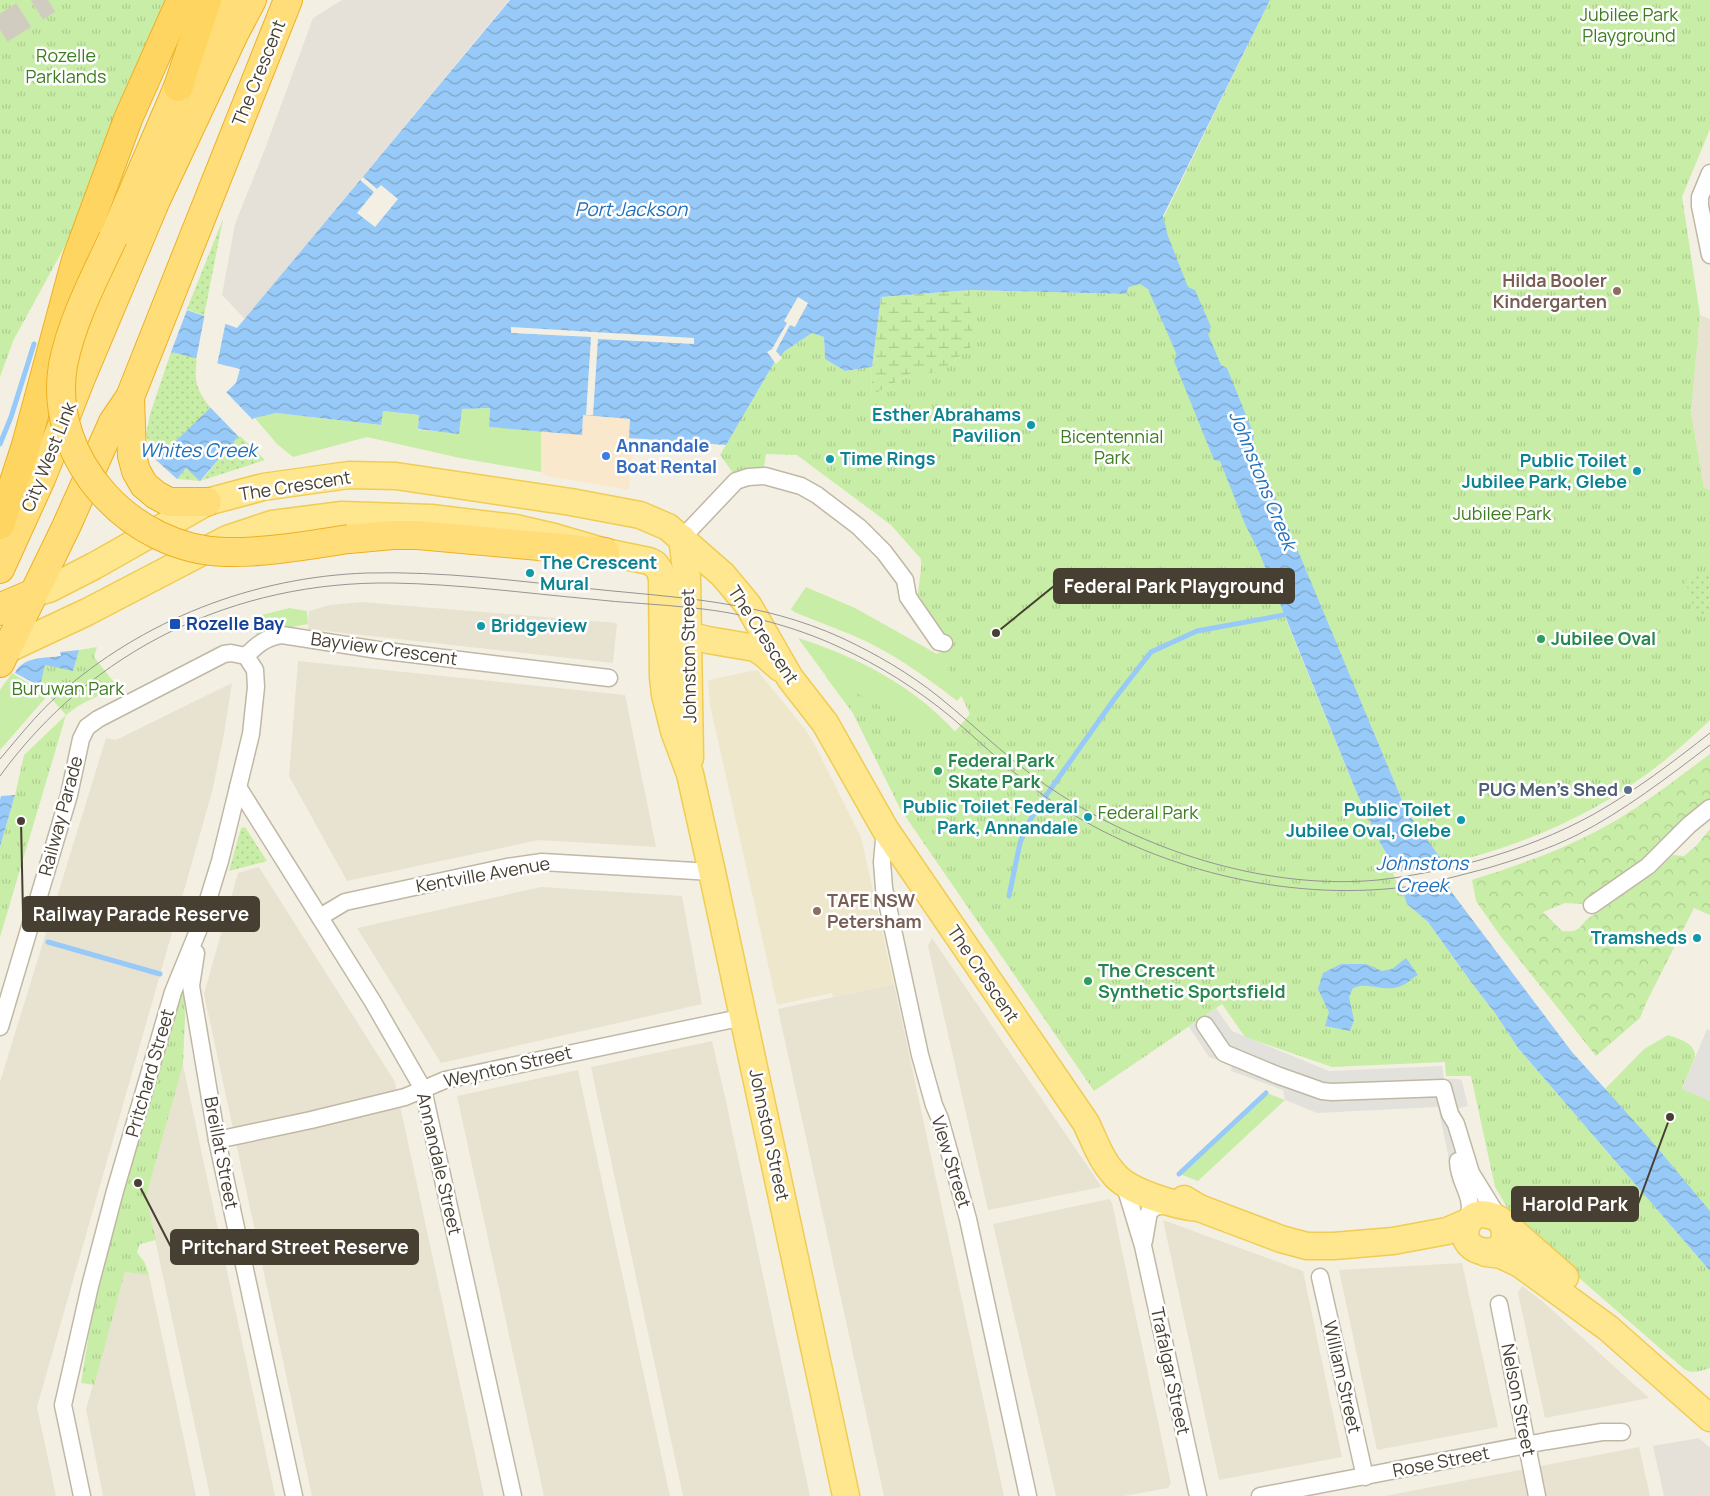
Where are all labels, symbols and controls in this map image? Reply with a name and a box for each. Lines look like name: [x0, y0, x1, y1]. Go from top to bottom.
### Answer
park label: Jubilee Park Playground: [1580, 2, 1679, 47]
street label: The Crescent: [226, 16, 290, 129]
park label: Rozelle Parklands: [26, 43, 106, 88]
water label: Port Jackson: [575, 196, 688, 222]
place label: Hilda Booler Kindergarten: [1493, 268, 1607, 313]
marker: Hilda Booler Kindergarten: [1611, 285, 1623, 297]
street label: City West Link: [15, 397, 81, 515]
place label: Esther Abrahams Pavilion: [872, 402, 1021, 447]
water label: Johnstons Creek: [1223, 407, 1304, 556]
marker: Esther Abrahams Pavilion: [1025, 419, 1037, 431]
park label: Bicentennial Park: [1061, 424, 1163, 469]
place label: Annandale Boat Rental: [616, 433, 717, 478]
water label: Whites Creek: [139, 437, 259, 463]
place label: Time Rings: [840, 446, 936, 470]
place label: Public Toilet Jubilee Park, Glebe: [1462, 448, 1627, 493]
marker: Annandale Boat Rental: [600, 450, 612, 462]
marker: Time Rings: [824, 453, 836, 465]
street label: The Crescent: [237, 464, 352, 506]
marker: Public Toilet Jubilee Park, Glebe: [1631, 465, 1643, 477]
park label: Jubilee Park: [1453, 501, 1552, 525]
place label: The Crescent Mural: [540, 550, 657, 595]
marker: The Crescent Mural: [524, 567, 536, 579]
callout: Federal Park Playground: [1054, 569, 1294, 603]
text: Federal Park Playground: [1064, 573, 1284, 599]
street label: The Crescent: [723, 581, 805, 688]
street label: Johnston Street: [675, 589, 701, 723]
place label: Rozelle Bay: [186, 611, 284, 635]
place label: Bridgeview: [491, 613, 588, 637]
marker: Rozelle Bay: [168, 617, 182, 631]
marker: Bridgeview: [475, 620, 487, 632]
street label: Bayview Crescent: [309, 626, 459, 670]
place label: Jubilee Oval: [1551, 626, 1656, 650]
marker: Jubilee Oval: [1535, 633, 1547, 645]
park label: Buruwan Park: [12, 676, 125, 700]
place label: Federal Park Skate Park: [948, 748, 1056, 793]
street label: Railway Parade: [32, 753, 88, 878]
marker: Federal Park Skate Park: [932, 765, 944, 777]
place label: PUG Men's Shed: [1478, 777, 1618, 801]
marker: PUG Men's Shed: [1622, 784, 1634, 796]
place label: Public Toilet Federal Park, Annandale: [903, 794, 1078, 839]
place label: Public Toilet Jubilee Oval, Glebe: [1286, 797, 1451, 842]
park label: Federal Park: [1098, 800, 1199, 824]
marker: Public Toilet Federal Park, Annandale: [1082, 811, 1094, 823]
marker: Public Toilet Jubilee Oval, Glebe: [1455, 814, 1467, 826]
street label: Kentville Avenue: [414, 850, 552, 898]
water label: Johnstons Creek: [1376, 850, 1470, 898]
place label: TAFE NSW Petersham: [827, 888, 922, 933]
callout: Railway Parade Reserve: [23, 897, 259, 931]
text: Railway Parade Reserve: [33, 901, 249, 927]
marker: TAFE NSW Petersham: [811, 905, 823, 917]
street label: The Crescent: [942, 920, 1025, 1027]
place label: Tramsheds: [1591, 925, 1687, 949]
marker: Tramsheds: [1691, 932, 1703, 944]
place label: The Crescent Synthetic Sportsfield: [1098, 958, 1286, 1003]
marker: The Crescent Synthetic Sportsfield: [1082, 975, 1094, 987]
street label: Pritchard Street: [119, 1006, 179, 1140]
street label: Weynton Street: [441, 1040, 574, 1092]
street label: Johnston Street: [744, 1067, 796, 1203]
street label: Annandale Street: [412, 1090, 468, 1237]
street label: Breillat Street: [199, 1094, 245, 1211]
street label: View Street: [927, 1113, 977, 1211]
callout: Harold Park: [1512, 1187, 1638, 1221]
text: Harold Park: [1522, 1191, 1628, 1217]
callout: Pritchard Street Reserve: [171, 1230, 418, 1264]
text: Pritchard Street Reserve: [181, 1234, 409, 1260]
street label: Trafalgar Street: [1146, 1305, 1196, 1437]
street label: William Street: [1318, 1318, 1368, 1436]
street label: Nelson Street: [1496, 1341, 1542, 1458]
street label: Rose Street: [1390, 1440, 1491, 1482]

